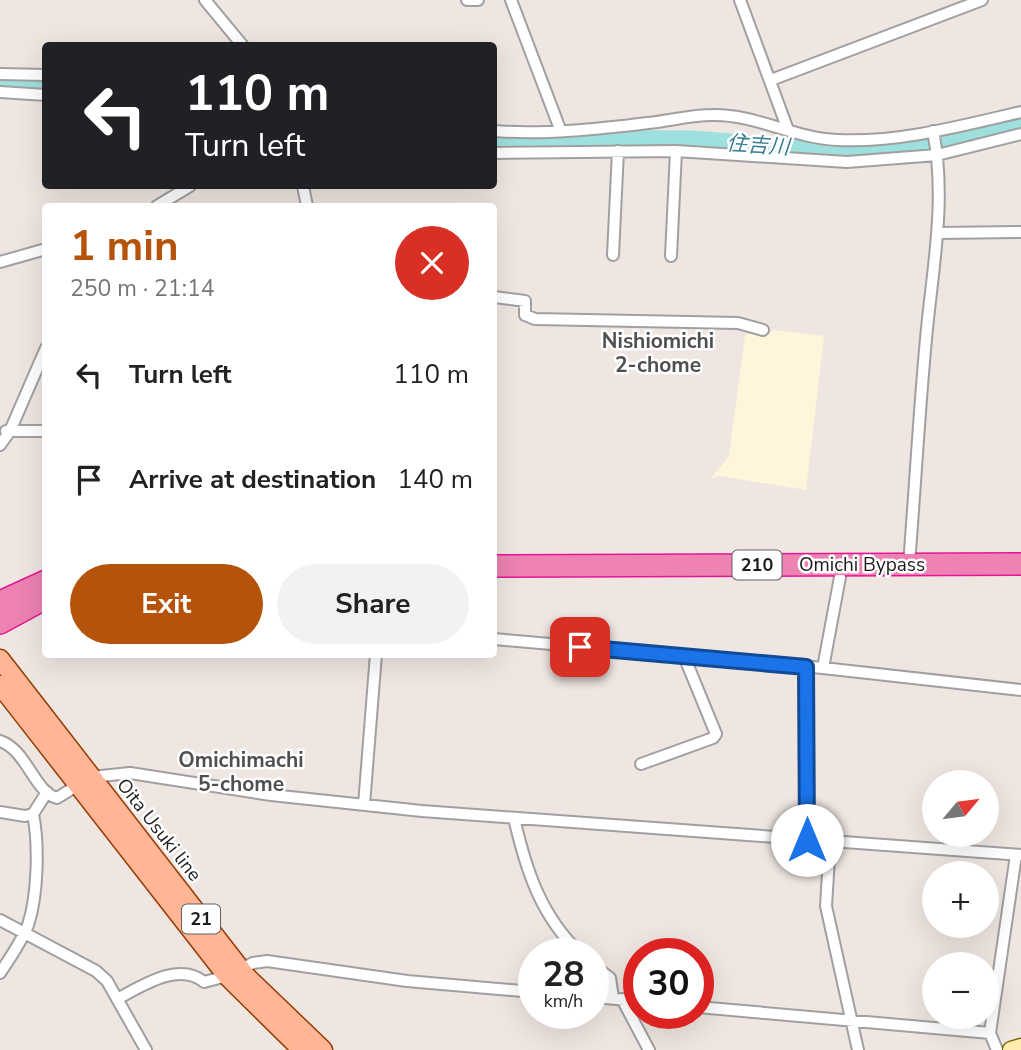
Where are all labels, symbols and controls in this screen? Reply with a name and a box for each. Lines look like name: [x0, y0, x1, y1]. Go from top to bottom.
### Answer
text: 110 m: [185, 60, 329, 127]
icon: left: [70, 70, 161, 161]
text: Turn left: [185, 124, 305, 167]
water label: 住吉川: [726, 129, 792, 161]
text: 1 min: [70, 218, 179, 275]
button: close: [395, 226, 469, 300]
text: 250 m · 21:14: [70, 273, 215, 304]
district label: Nishiomichi 2-chome: [602, 327, 714, 379]
icon: left: [70, 356, 108, 394]
text: Turn left: [129, 357, 232, 392]
text: 110 m: [393, 357, 469, 392]
icon: arrive: [70, 461, 108, 499]
text: Arrive at destination: [129, 462, 376, 497]
text: 140 m: [397, 462, 473, 497]
road number: 210: [732, 550, 782, 580]
street label: Omichi Bypass: [799, 552, 925, 578]
button: Exit: [70, 564, 263, 644]
button: Share: [277, 564, 469, 644]
pin: [550, 617, 610, 677]
icon: arrive: [561, 628, 599, 666]
district label: Omichimachi 5-chome: [178, 746, 304, 798]
north arrow: [922, 770, 999, 847]
map controls: [922, 770, 999, 1029]
street label: Oita Usuki line: [111, 773, 207, 887]
position arrow: [770, 803, 844, 877]
button: +: [922, 861, 999, 938]
road number: 21: [182, 904, 220, 934]
speed limit sign: 30: [623, 938, 714, 1029]
text: 28: [542, 951, 585, 998]
button: −: [922, 952, 999, 1029]
text: km/h: [544, 989, 583, 1013]

